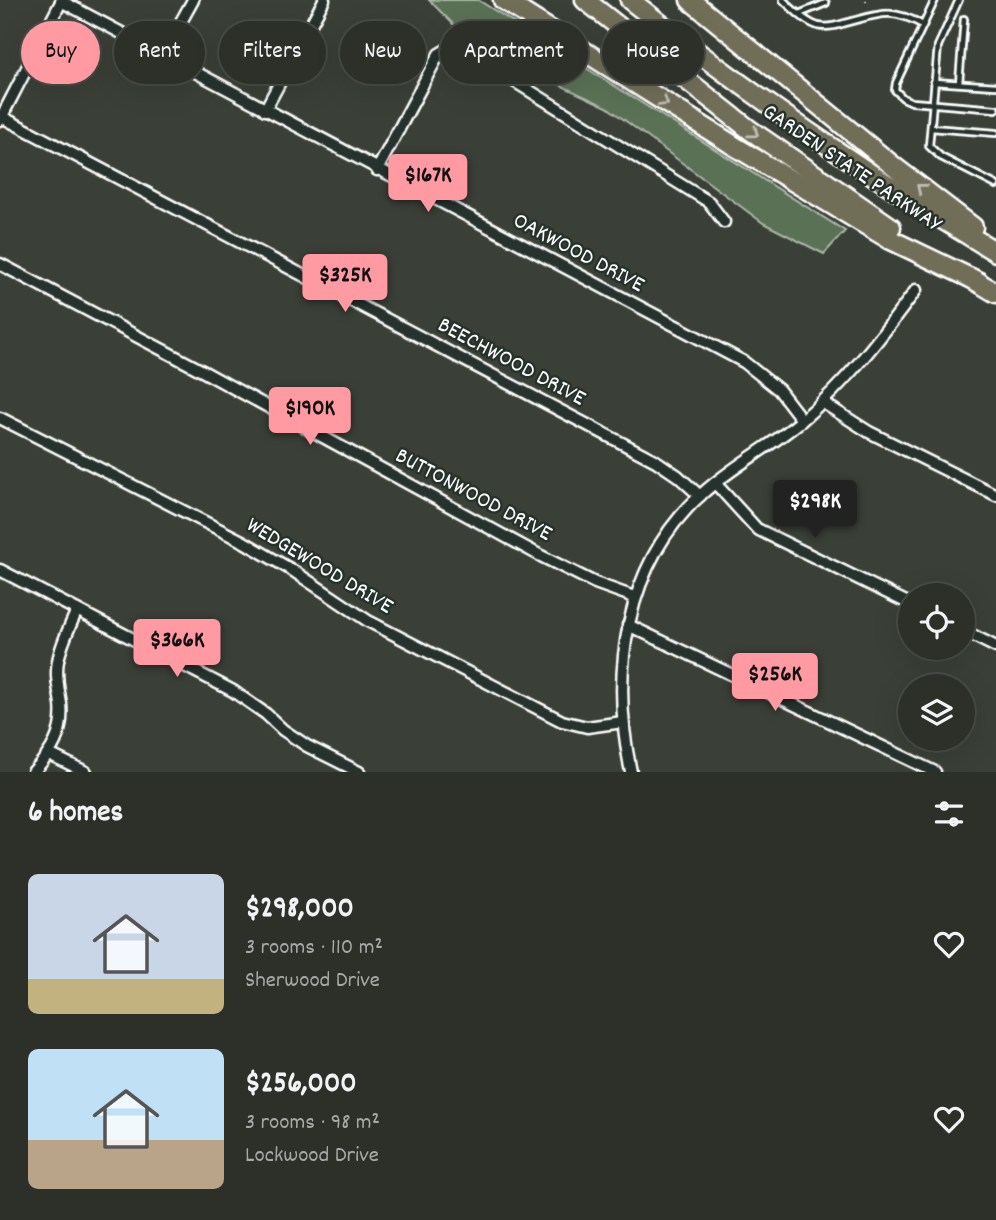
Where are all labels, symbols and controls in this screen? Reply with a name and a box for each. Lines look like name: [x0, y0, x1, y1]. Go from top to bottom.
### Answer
chip: Buy: [21, 21, 100, 84]
chip: Rent: [114, 21, 205, 84]
chip: Filters: [219, 21, 326, 84]
chip: New: [340, 21, 426, 84]
chip: Apartment: [440, 21, 588, 84]
chip: House: [602, 21, 704, 84]
one-way arrow: [657, 93, 670, 106]
street label: GARDEN STATE PARKWAY: [755, 97, 948, 242]
one-way arrow: [746, 125, 759, 137]
pin: $167K: [379, 154, 477, 214]
text: $167K: [404, 160, 452, 193]
one-way arrow: [917, 184, 929, 197]
street label: OAKWOOD DRIVE: [506, 205, 650, 303]
pin: $325K: [296, 254, 394, 314]
text: $325K: [318, 260, 372, 293]
street label: BEECHWOOD DRIVE: [431, 310, 591, 416]
pin: $190K: [261, 388, 359, 447]
text: $190K: [285, 393, 335, 426]
street label: BUTTONWOOD DRIVE: [389, 441, 558, 552]
pin: $298K: [766, 480, 864, 540]
text: $298K: [789, 486, 841, 519]
street label: WEDGEWOOD DRIVE: [239, 510, 399, 624]
map controls: [898, 583, 975, 751]
button: locate: [898, 583, 975, 660]
pin: $366K: [128, 620, 226, 679]
text: $366K: [149, 625, 205, 658]
pin: $256K: [726, 654, 824, 713]
text: $256K: [748, 659, 802, 692]
button: layers: [898, 674, 975, 751]
text: 6 homes: [28, 793, 123, 836]
icon: filters: [930, 795, 968, 833]
text: $298,000: [245, 889, 354, 932]
icon: home: [84, 902, 168, 986]
icon: heart: [930, 925, 968, 963]
text: 3 rooms · 110 m²: [245, 932, 383, 965]
text: Sherwood Drive: [245, 965, 380, 998]
text: $256,000: [245, 1064, 357, 1107]
icon: home: [84, 1077, 168, 1161]
icon: heart: [930, 1100, 968, 1138]
text: 3 rooms · 98 m²: [245, 1107, 380, 1140]
text: Lockwood Drive: [245, 1140, 379, 1173]

